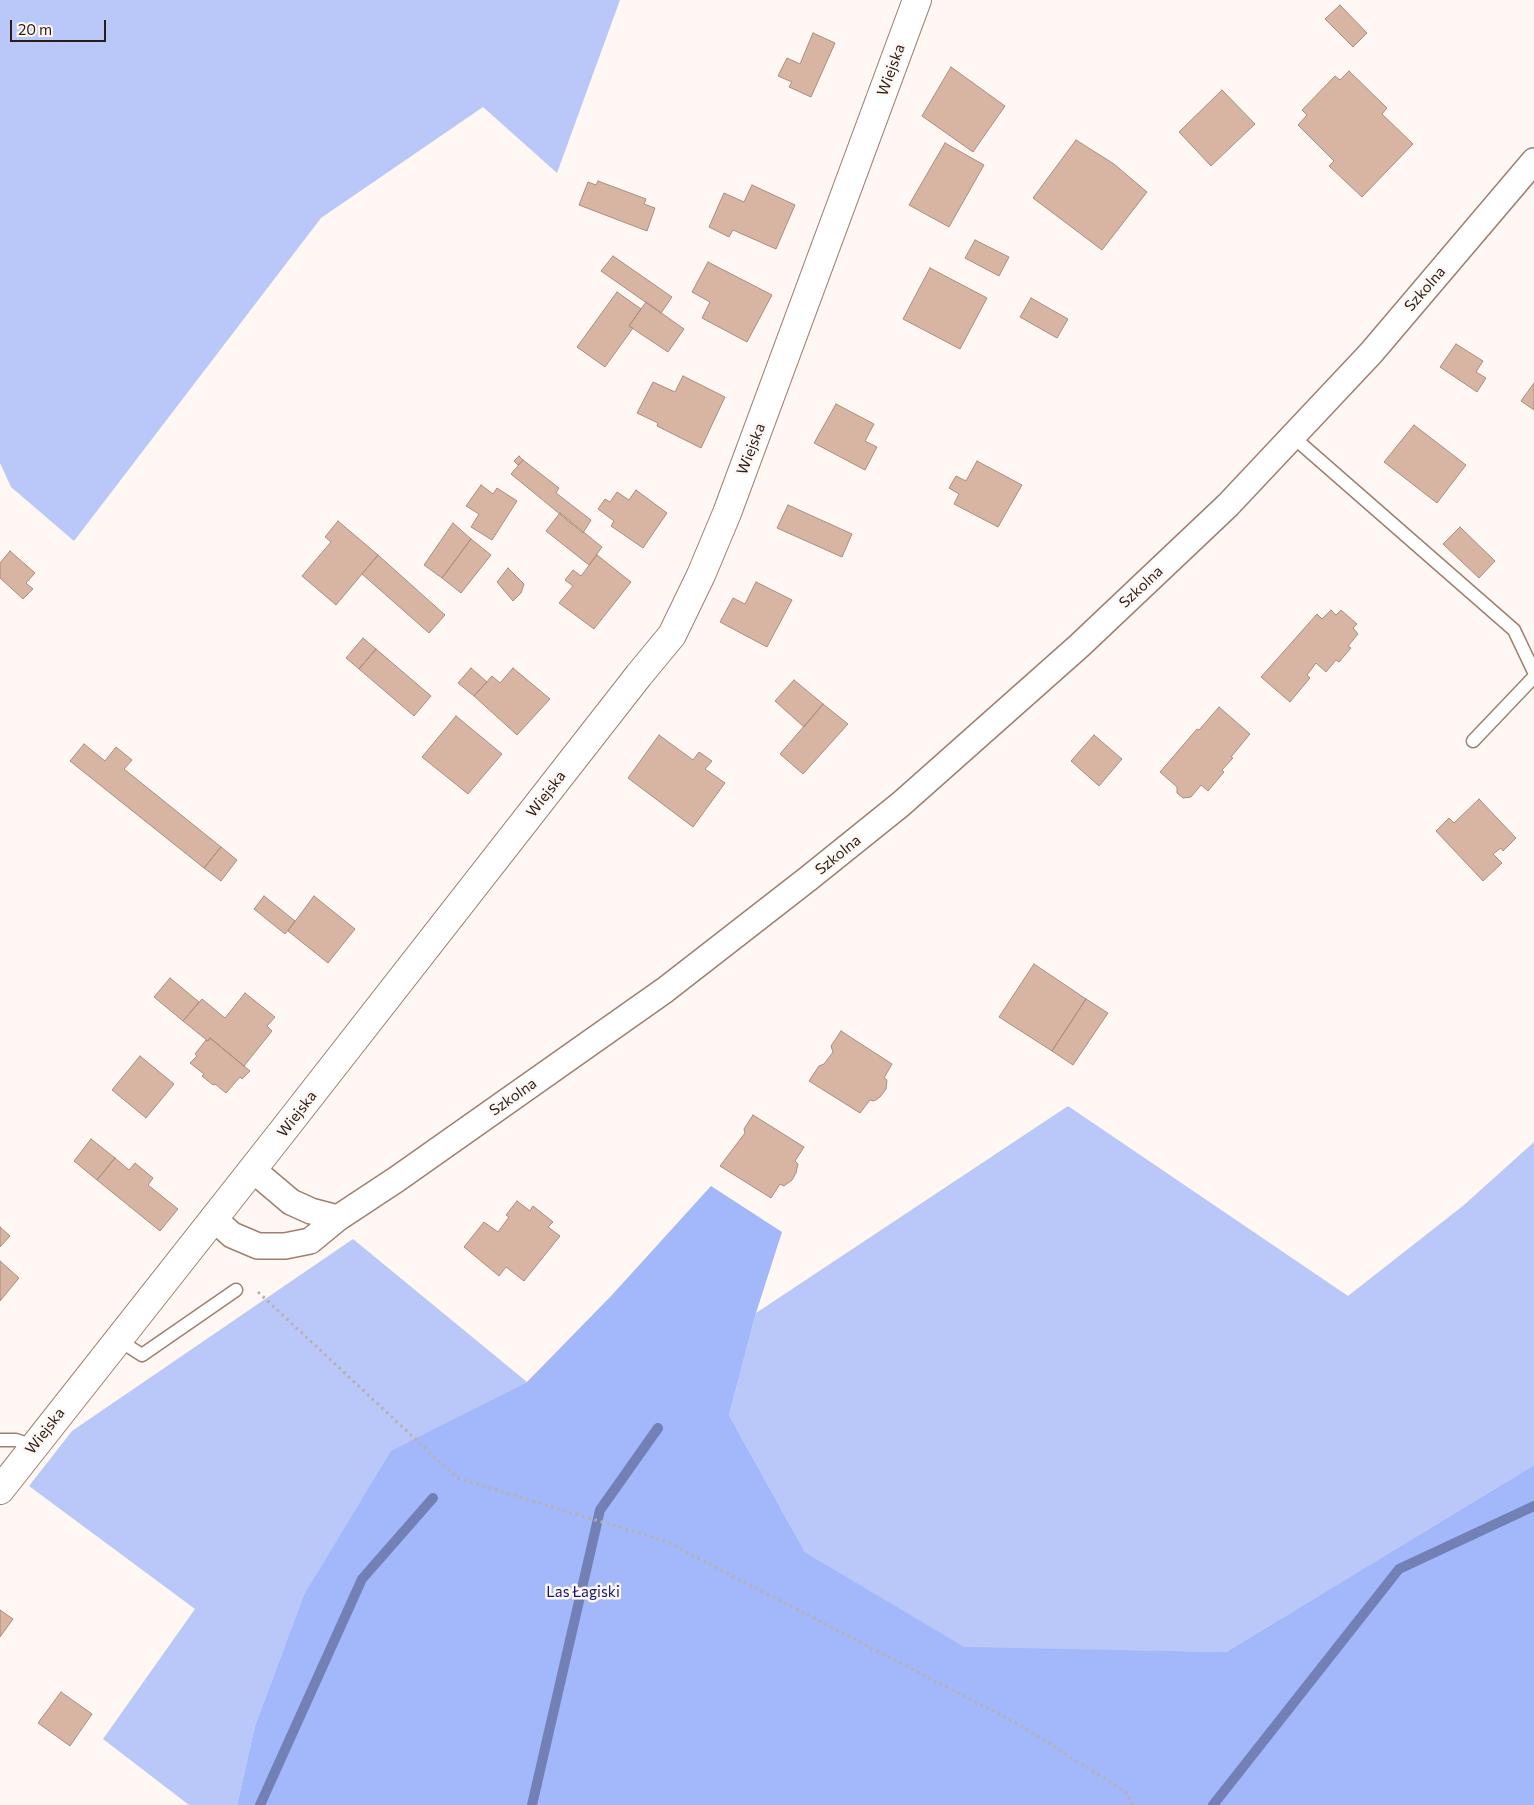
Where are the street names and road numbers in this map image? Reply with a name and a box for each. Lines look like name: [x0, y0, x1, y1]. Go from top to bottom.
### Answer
street label: Wiejska: [873, 42, 909, 98]
street label: Szkolna: [1401, 263, 1449, 315]
street label: Wiejska: [733, 421, 769, 477]
street label: Szkolna: [1115, 562, 1167, 612]
street label: Wiejska: [522, 767, 570, 821]
street label: Szkolna: [812, 831, 864, 879]
street label: Szkolna: [486, 1074, 540, 1120]
street label: Wiejska: [273, 1087, 321, 1141]
street label: Wiejska: [21, 1404, 69, 1458]

